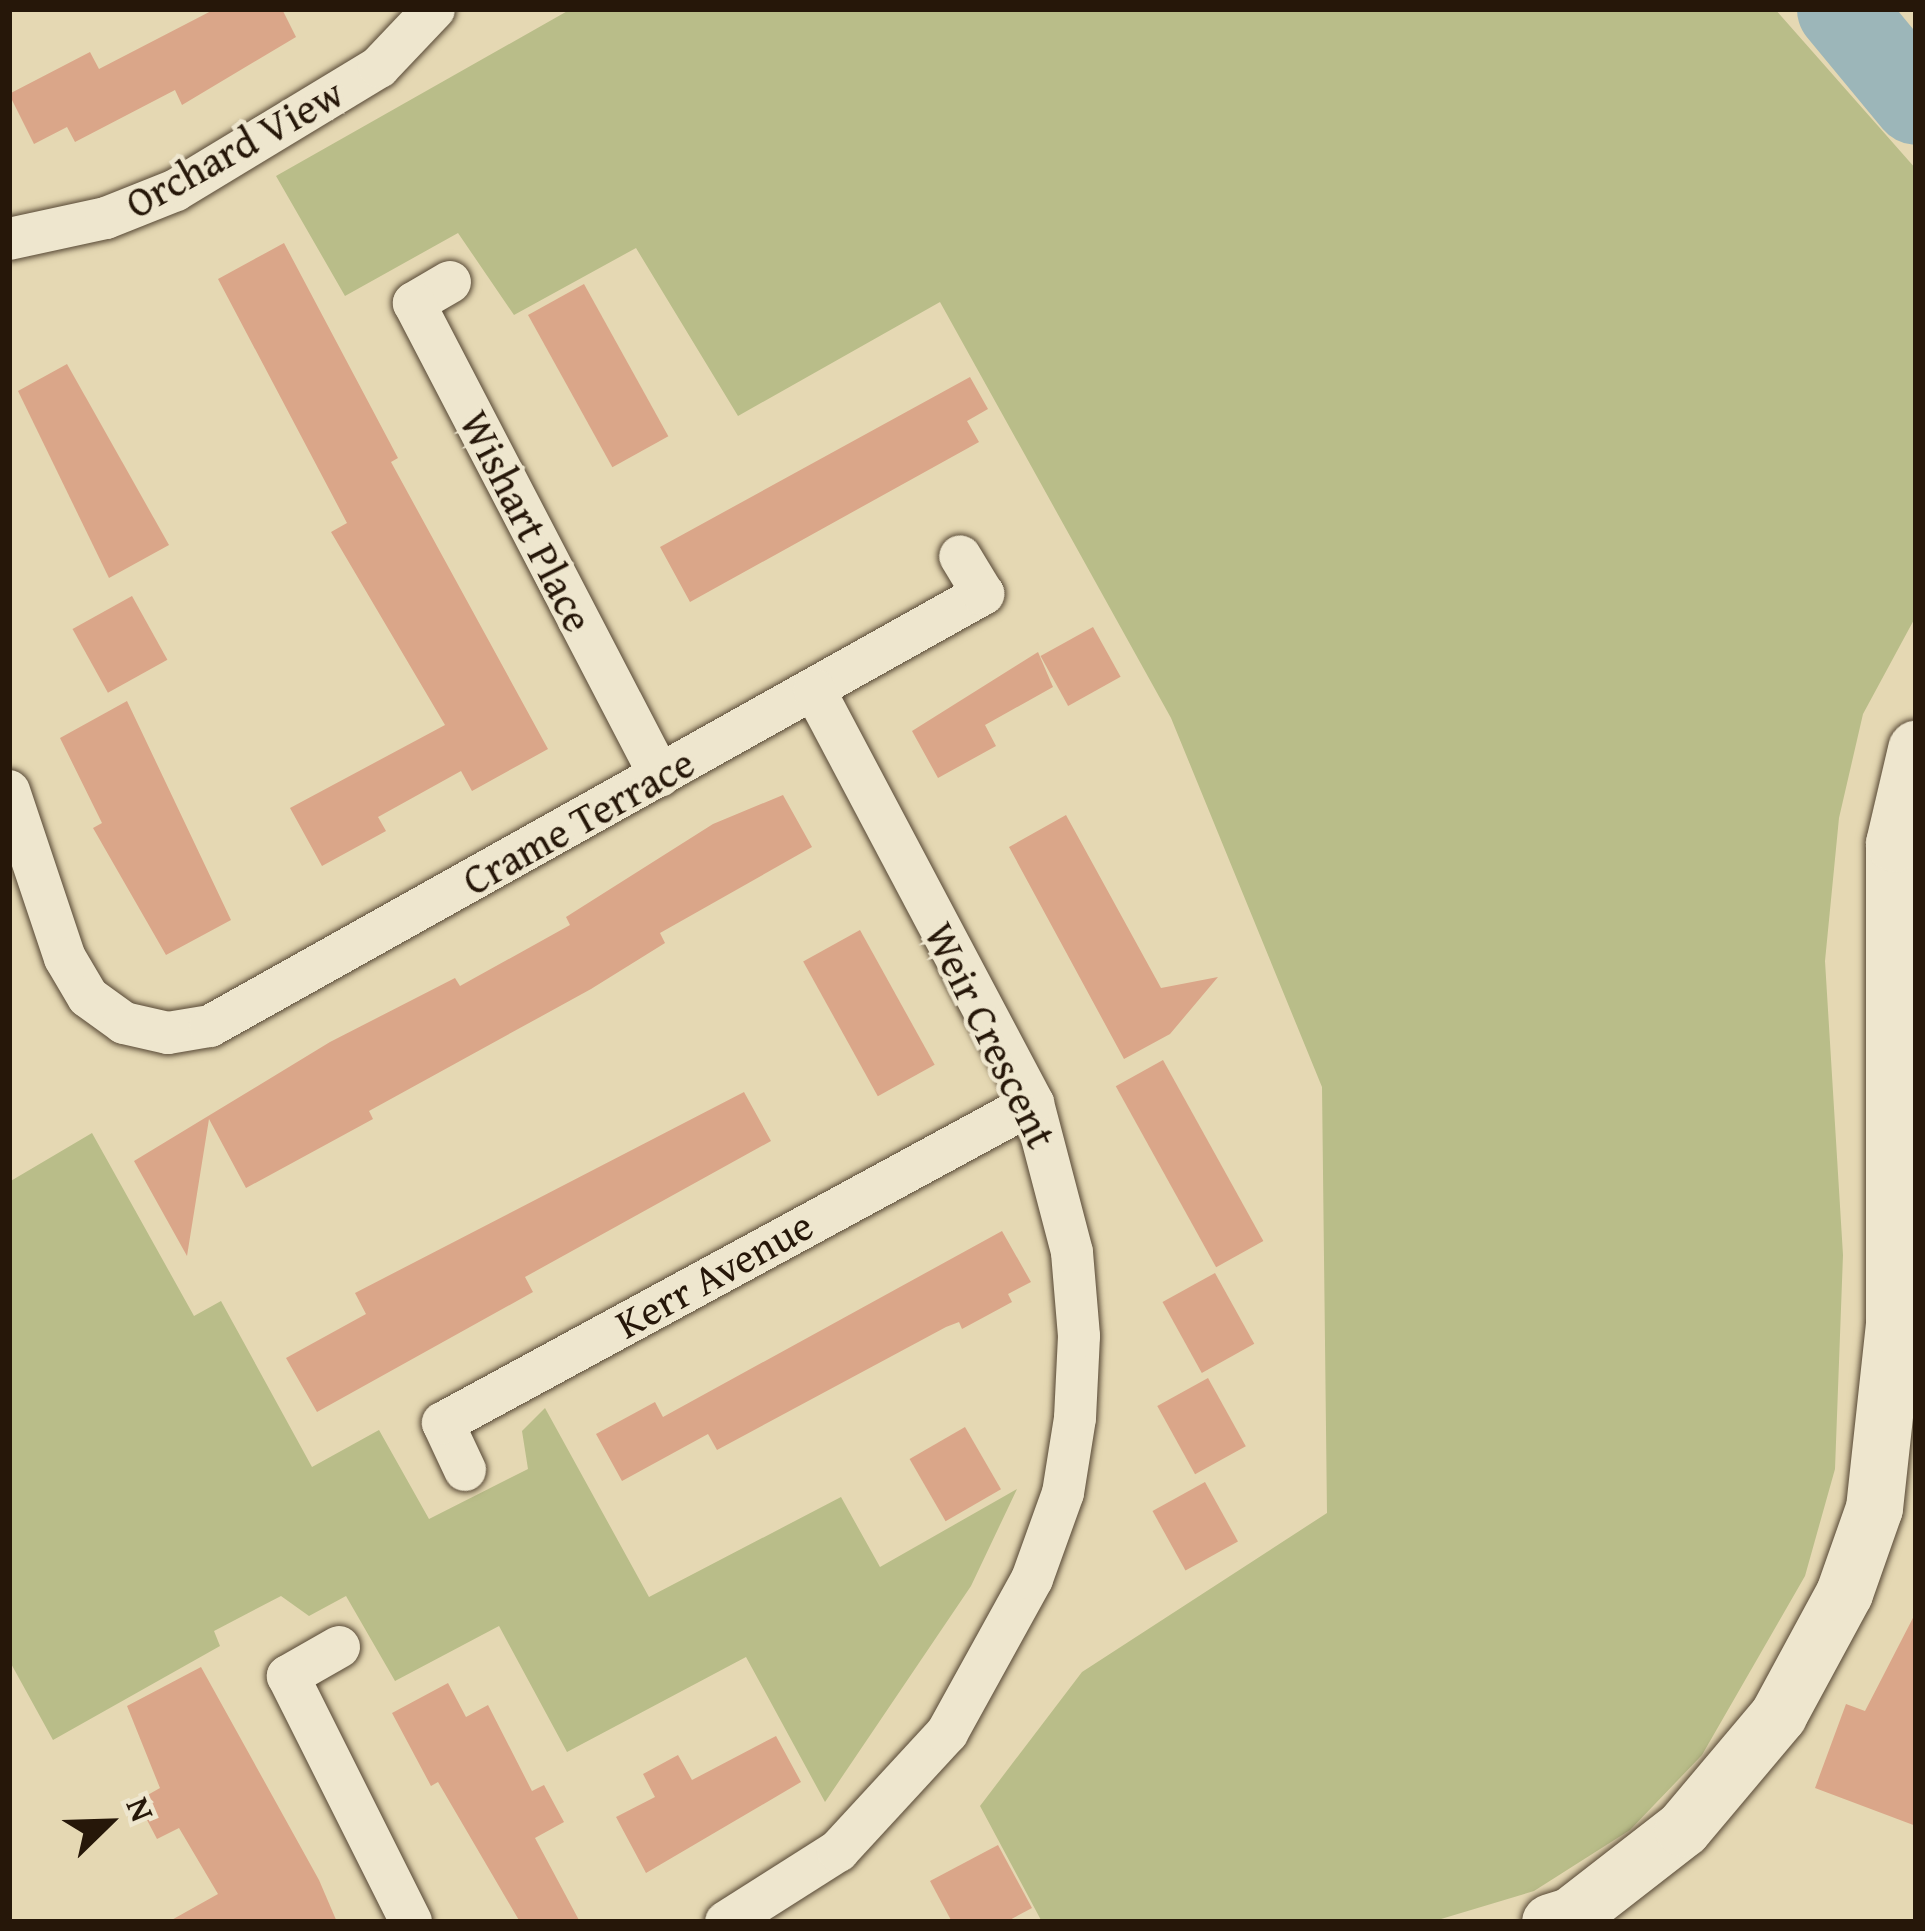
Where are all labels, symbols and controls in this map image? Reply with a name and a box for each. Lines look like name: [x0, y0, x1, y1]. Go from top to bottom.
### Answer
street label: Orchard View: [116, 68, 352, 228]
street label: Wishart Place: [450, 402, 604, 640]
street label: Crame Terrace: [453, 737, 703, 905]
street label: Weir Crescent: [915, 914, 1067, 1156]
street label: Kerr Avenue: [607, 1199, 821, 1349]
north arrow: [48, 1763, 168, 1883]
text: N: [115, 1789, 168, 1828]

